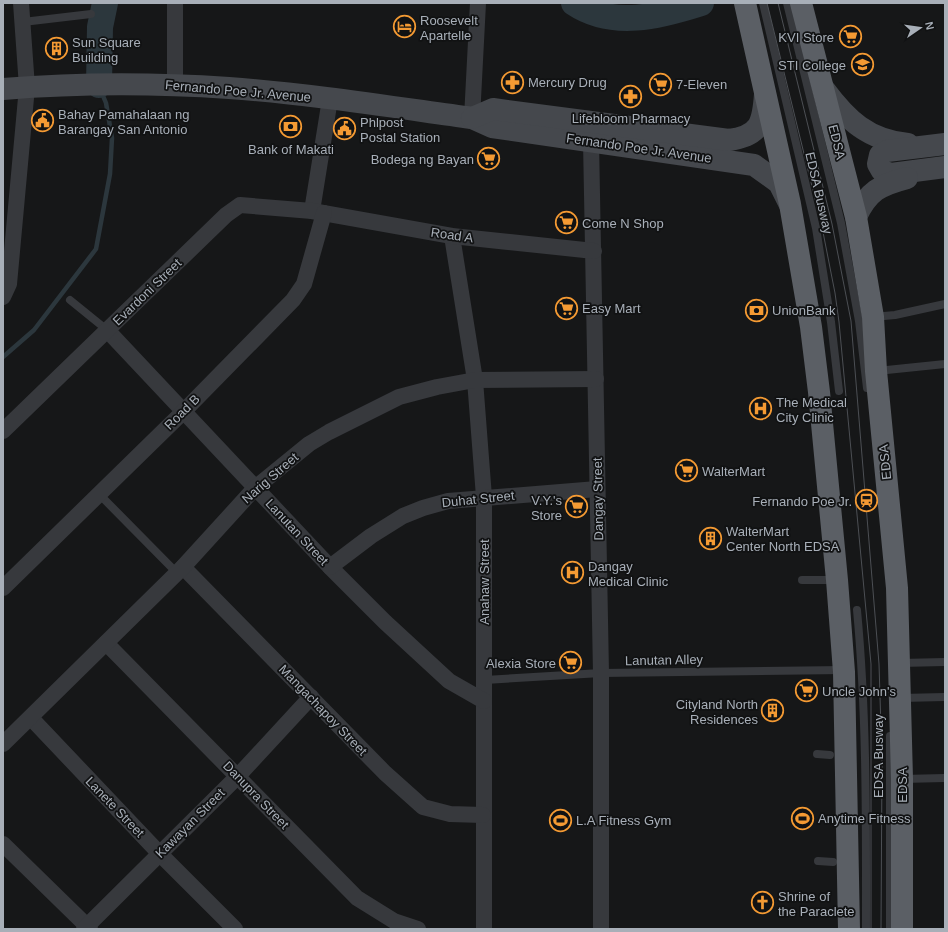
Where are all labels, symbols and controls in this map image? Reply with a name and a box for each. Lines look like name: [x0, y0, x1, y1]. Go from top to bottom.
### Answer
north arrow: [900, 8, 940, 48]
place label: Roosevelt Apartelle: [420, 13, 478, 43]
hotel icon: Roosevelt Apartelle: [392, 14, 418, 40]
text: N: [923, 21, 936, 31]
supermarket icon: KVI Store: [837, 24, 863, 50]
place label: KVI Store: [778, 30, 834, 45]
place label: Sun Square Building: [72, 35, 141, 65]
building icon: Sun Square Building: [43, 36, 69, 62]
school or university icon: STI College: [849, 52, 875, 78]
place label: STI College: [778, 58, 846, 73]
pharmacy icon: Mercury Drug: [500, 69, 526, 95]
supermarket icon: 7-Eleven: [648, 71, 674, 97]
place label: Mercury Drug: [528, 75, 607, 90]
street label: Fernando Poe Jr. Avenue: [164, 77, 312, 105]
place label: 7-Eleven: [676, 77, 727, 92]
pharmacy icon: Lifebloom Pharmacy: [618, 83, 644, 109]
place label: Bahay Pamahalaan ng Barangay San Antonio: [58, 107, 190, 137]
public building icon: Bahay Pamahalaan ng Barangay San Antonio: [30, 108, 56, 134]
place label: Lifebloom Pharmacy: [572, 111, 691, 126]
bank icon: Bank of Makati: [278, 114, 304, 140]
place label: Phlpost Postal Station: [360, 115, 440, 145]
public building icon: Phlpost Postal Station: [332, 116, 358, 142]
street label: EDSA: [825, 123, 849, 161]
street label: Fernando Poe Jr. Avenue: [565, 130, 713, 166]
place label: Bank of Makati: [248, 142, 334, 157]
supermarket icon: Bodega ng Bayan: [476, 146, 502, 172]
street label: EDSA Busway: [802, 150, 836, 236]
place label: Bodega ng Bayan: [371, 152, 474, 167]
supermarket icon: Come N Shop: [554, 210, 580, 236]
place label: Come N Shop: [582, 216, 664, 231]
street label: Road A: [430, 225, 474, 245]
street label: Evardoni Street: [110, 255, 185, 329]
supermarket icon: Easy Mart: [553, 295, 579, 321]
bank icon: UnionBank: [744, 297, 770, 323]
place label: Easy Mart: [582, 301, 641, 316]
place label: UnionBank: [772, 303, 836, 318]
street label: Road B: [161, 391, 203, 433]
place label: The Medical City Clinic: [776, 395, 847, 425]
hospital icon: The Medical City Clinic: [748, 396, 774, 422]
street label: EDSA: [876, 443, 894, 480]
street label: Narig Street: [239, 449, 301, 506]
street label: Dangay Street: [590, 457, 606, 541]
supermarket icon: WalterMart: [673, 458, 699, 484]
place label: WalterMart: [702, 464, 765, 479]
street label: Duhat Street: [441, 488, 515, 510]
station icon: Fernando Poe Jr.: [854, 488, 880, 514]
place label: V.Y.'s Store: [531, 493, 562, 523]
supermarket icon: V.Y.'s Store: [564, 494, 590, 520]
place label: Fernando Poe Jr.: [752, 494, 852, 509]
street label: Lanutan Street: [262, 496, 332, 569]
place label: WalterMart Center North EDSA: [726, 524, 840, 554]
building icon: WalterMart Center North EDSA: [698, 525, 724, 551]
street label: Anahaw Street: [477, 539, 492, 625]
place label: Dangay Medical Clinic: [588, 559, 669, 589]
hospital icon: Dangay Medical Clinic: [559, 560, 585, 586]
supermarket icon: Alexia Store: [558, 650, 584, 676]
street label: Lanutan Alley: [625, 652, 704, 668]
place label: Alexia Store: [486, 656, 556, 671]
street label: Mangachapoy Street: [276, 662, 370, 759]
supermarket icon: Uncle John's: [794, 678, 820, 704]
place label: Uncle John's: [822, 684, 897, 699]
place label: Cityland North Residences: [676, 697, 758, 727]
building icon: Cityland North Residences: [760, 698, 786, 724]
street label: EDSA Busway: [871, 714, 886, 798]
street label: Danupra Street: [220, 758, 292, 832]
street label: EDSA: [895, 767, 910, 803]
street label: Lanete Street: [82, 774, 148, 841]
street label: Kawayan Street: [152, 785, 228, 861]
sports icon: Anytime Fitness: [790, 805, 816, 831]
sports icon: L.A Fitness Gym: [548, 807, 574, 833]
place label: Anytime Fitness: [818, 811, 911, 826]
place label: L.A Fitness Gym: [576, 813, 671, 828]
place label: Shrine of the Paraclete: [778, 889, 855, 919]
church icon: Shrine of the Paraclete: [750, 890, 776, 916]

